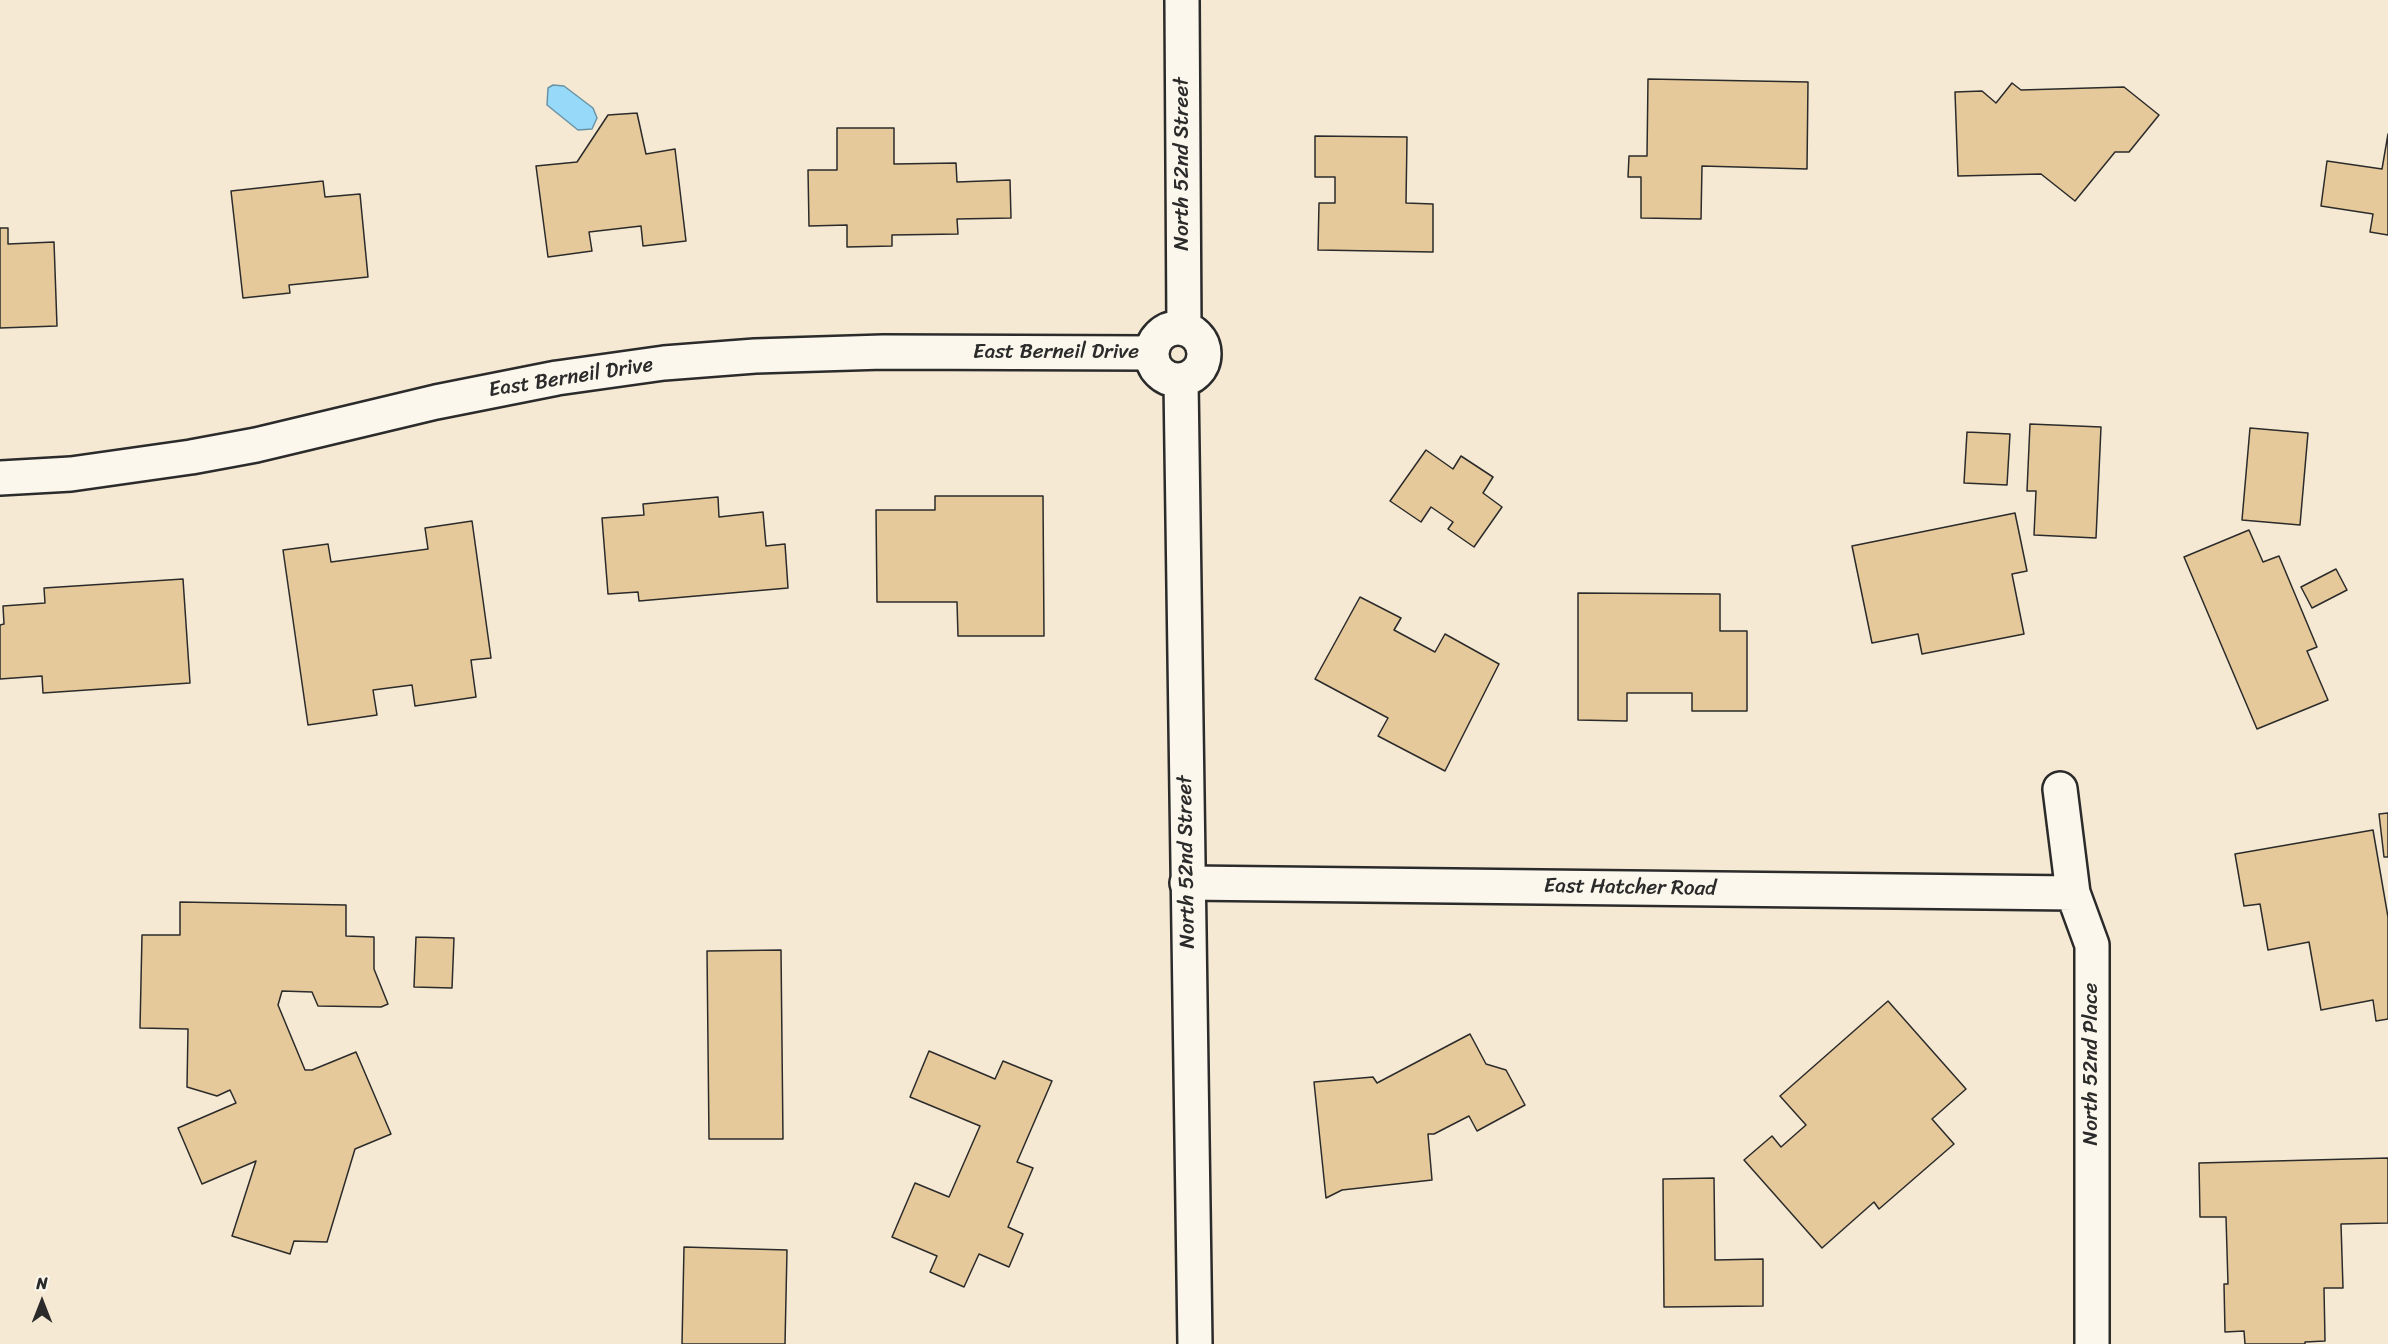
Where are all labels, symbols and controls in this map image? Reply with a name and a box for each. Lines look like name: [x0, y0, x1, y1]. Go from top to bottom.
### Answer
street label: North 52nd Street: [1170, 77, 1196, 251]
street label: East Berneil Drive: [973, 340, 1139, 366]
street label: East Berneil Drive: [487, 353, 655, 403]
street label: North 52nd Street: [1173, 775, 1201, 949]
street label: East Hatcher Road: [1544, 874, 1716, 902]
street label: North 52nd Place: [2079, 983, 2105, 1145]
text: N: [36, 1269, 48, 1298]
north arrow: [12, 1272, 72, 1332]

